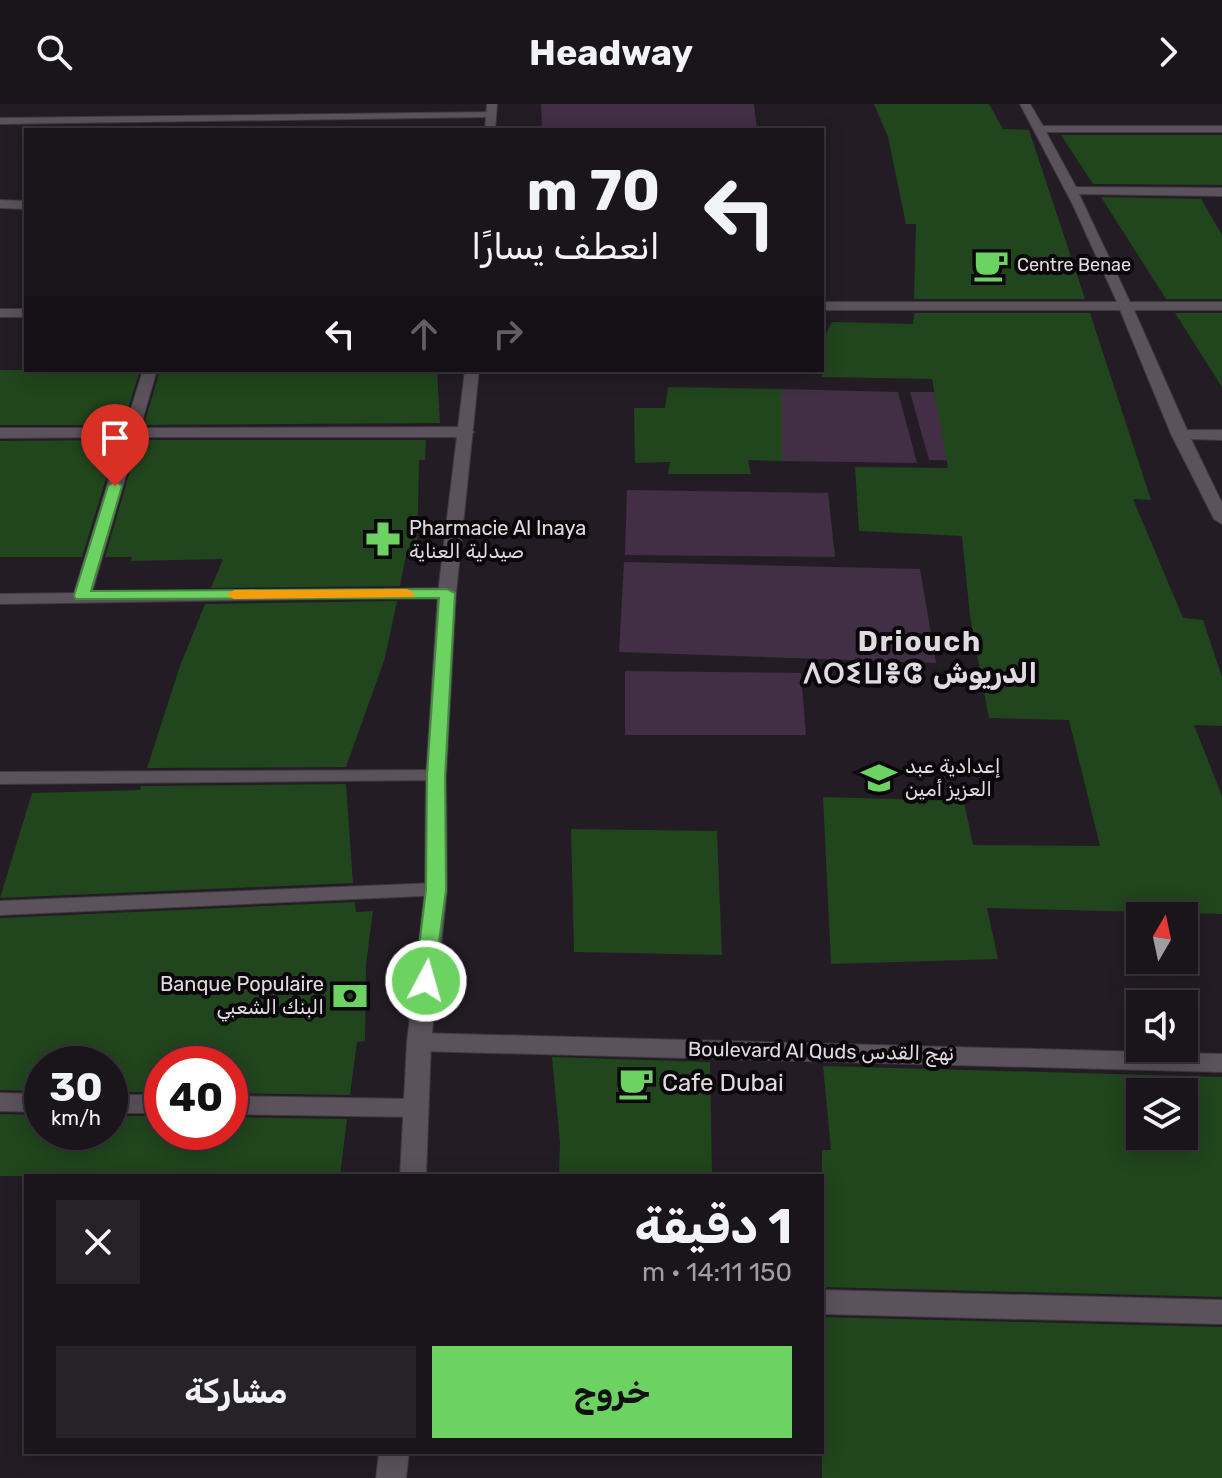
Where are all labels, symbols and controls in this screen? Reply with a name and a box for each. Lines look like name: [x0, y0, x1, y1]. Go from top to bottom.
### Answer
icon: search: [32, 30, 76, 74]
icon: forward: [1146, 30, 1190, 74]
text: Headway: [529, 31, 693, 74]
text: 70 m: [527, 158, 660, 224]
icon: left: [688, 160, 792, 264]
text: انعطف يسارًا: [471, 225, 660, 268]
cafe icon: Centre Benae: [972, 246, 1010, 284]
place label: Centre Benae: [1017, 254, 1131, 276]
icon: left: [318, 312, 362, 356]
icon: ahead: [402, 312, 446, 356]
icon: right: [486, 312, 530, 356]
pin: [81, 404, 149, 486]
icon: arrive: [93, 416, 137, 460]
place label: Pharmacie Al Inaya صيدلية العناية: [409, 516, 586, 563]
pharmacy icon: Pharmacie Al Inaya صيدلية العناية: [364, 520, 402, 558]
district label: Driouch ⴷⵔⵉⵡⴻⵛ الدريوش: [803, 625, 1037, 690]
place label: إعدادية عبد العزيز أمين: [905, 754, 1001, 801]
school or university icon: إعدادية عبد العزيز أمين: [860, 759, 898, 797]
north arrow: [1126, 902, 1198, 974]
map controls: [1126, 902, 1198, 1150]
position arrow: [384, 939, 468, 1023]
place label: Banque Populaire البنك الشعبي: [160, 972, 324, 1022]
bank icon: Banque Populaire البنك الشعبي: [331, 977, 369, 1015]
button: sound: [1126, 990, 1198, 1062]
street label: Boulevard Al Quds نهج القدس: [688, 1037, 954, 1067]
speed limit sign: 40: [144, 1046, 248, 1150]
text: 30: [49, 1064, 103, 1111]
cafe icon: Cafe Dubai: [617, 1064, 655, 1102]
place label: Cafe Dubai: [662, 1069, 784, 1097]
button: layers: [1126, 1078, 1198, 1150]
text: km/h: [51, 1106, 101, 1130]
text: 1 دقيقة: [635, 1198, 792, 1255]
button: close: [56, 1200, 140, 1284]
text: 150 m · 14:11: [642, 1257, 792, 1288]
button: مشاركة: [56, 1346, 416, 1438]
button: خروج: [432, 1346, 792, 1438]

